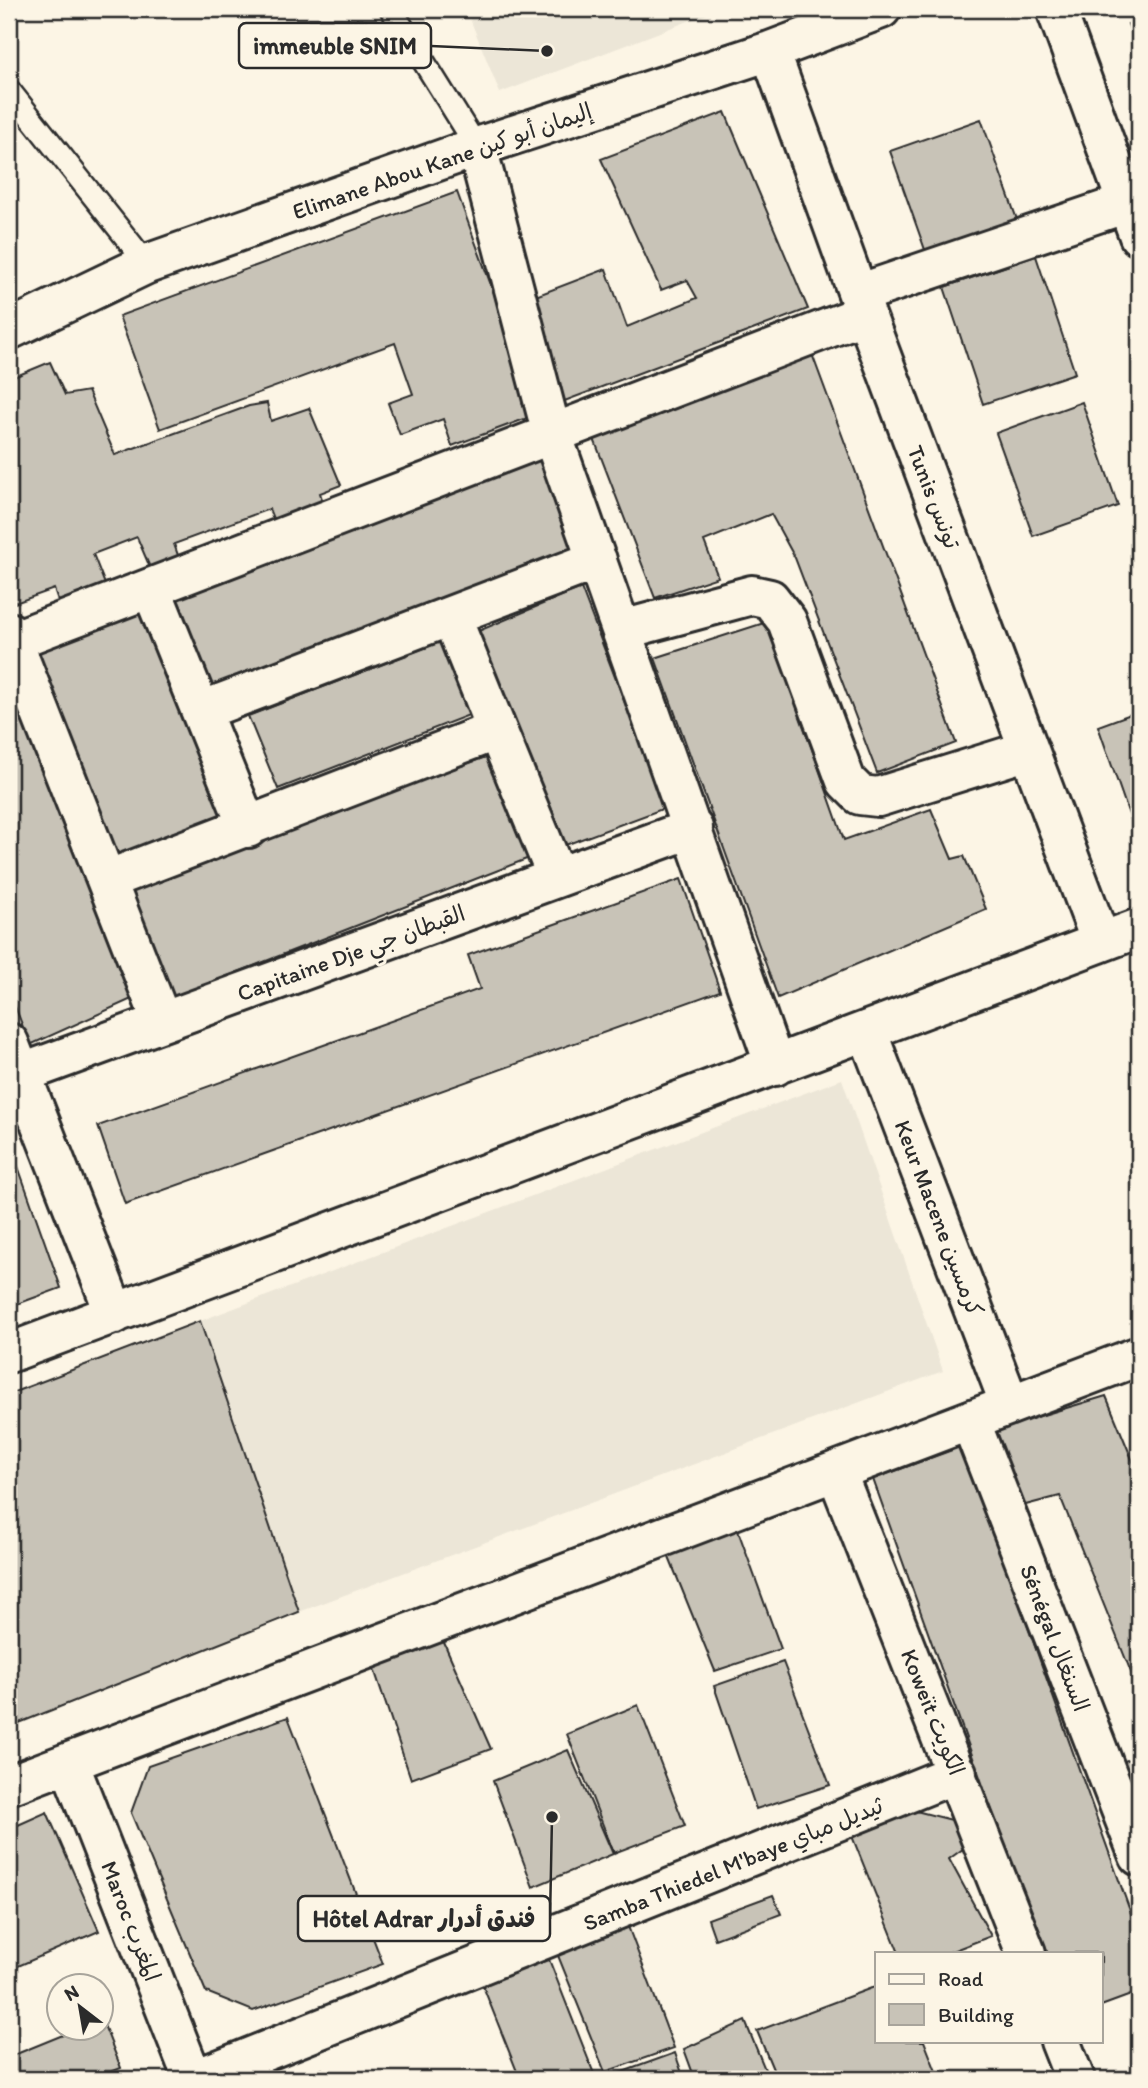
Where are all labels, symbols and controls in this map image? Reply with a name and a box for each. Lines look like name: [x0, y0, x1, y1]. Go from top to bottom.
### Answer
callout: immeuble SNIM: [239, 23, 431, 68]
text: immeuble SNIM: [253, 31, 417, 60]
street label: Elimane Abou Kane إليمان أبو كين: [289, 96, 596, 226]
street label: Tunis تونس: [901, 441, 967, 553]
street label: Capitaine Dje القبطان جي: [233, 899, 471, 1014]
street label: Keur Macene كرمسين: [889, 1116, 989, 1320]
street label: Sénégal السنغال: [1014, 1561, 1096, 1715]
street label: Koweït الكويت: [894, 1645, 971, 1780]
street label: Samba Thiedel M'baye ثيديل مباي: [579, 1790, 889, 1940]
street label: Maroc المغرب: [95, 1857, 167, 1985]
callout: Hôtel Adrar فندق أدرار: [298, 1896, 550, 1941]
text: Hôtel Adrar فندق أدرار: [313, 1904, 535, 1933]
legend: [875, 1952, 1102, 2042]
text: Road: [938, 1966, 984, 1991]
north arrow: [46, 1972, 116, 2042]
text: N: [60, 1980, 83, 2006]
text: Building: [938, 2002, 1014, 2027]

